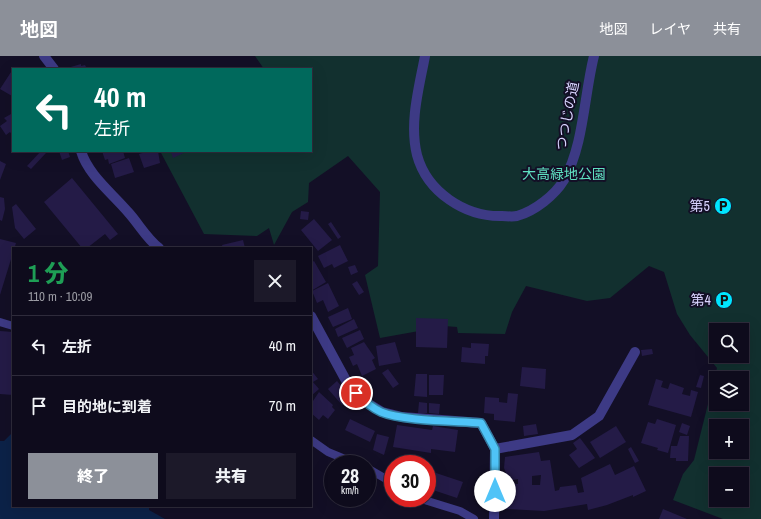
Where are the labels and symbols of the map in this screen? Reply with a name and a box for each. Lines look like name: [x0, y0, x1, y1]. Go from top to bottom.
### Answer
street label: つつじの道: [551, 80, 583, 152]
park label: 大高緑地公園: [522, 165, 606, 183]
parking icon: 第5: [713, 196, 733, 216]
place label: 第5: [690, 197, 710, 215]
parking icon: 第4: [714, 290, 734, 310]
place label: 第4: [691, 291, 712, 309]
pin: [339, 376, 373, 410]
speed limit sign: 30: [384, 455, 436, 507]
position arrow: [474, 470, 516, 512]

